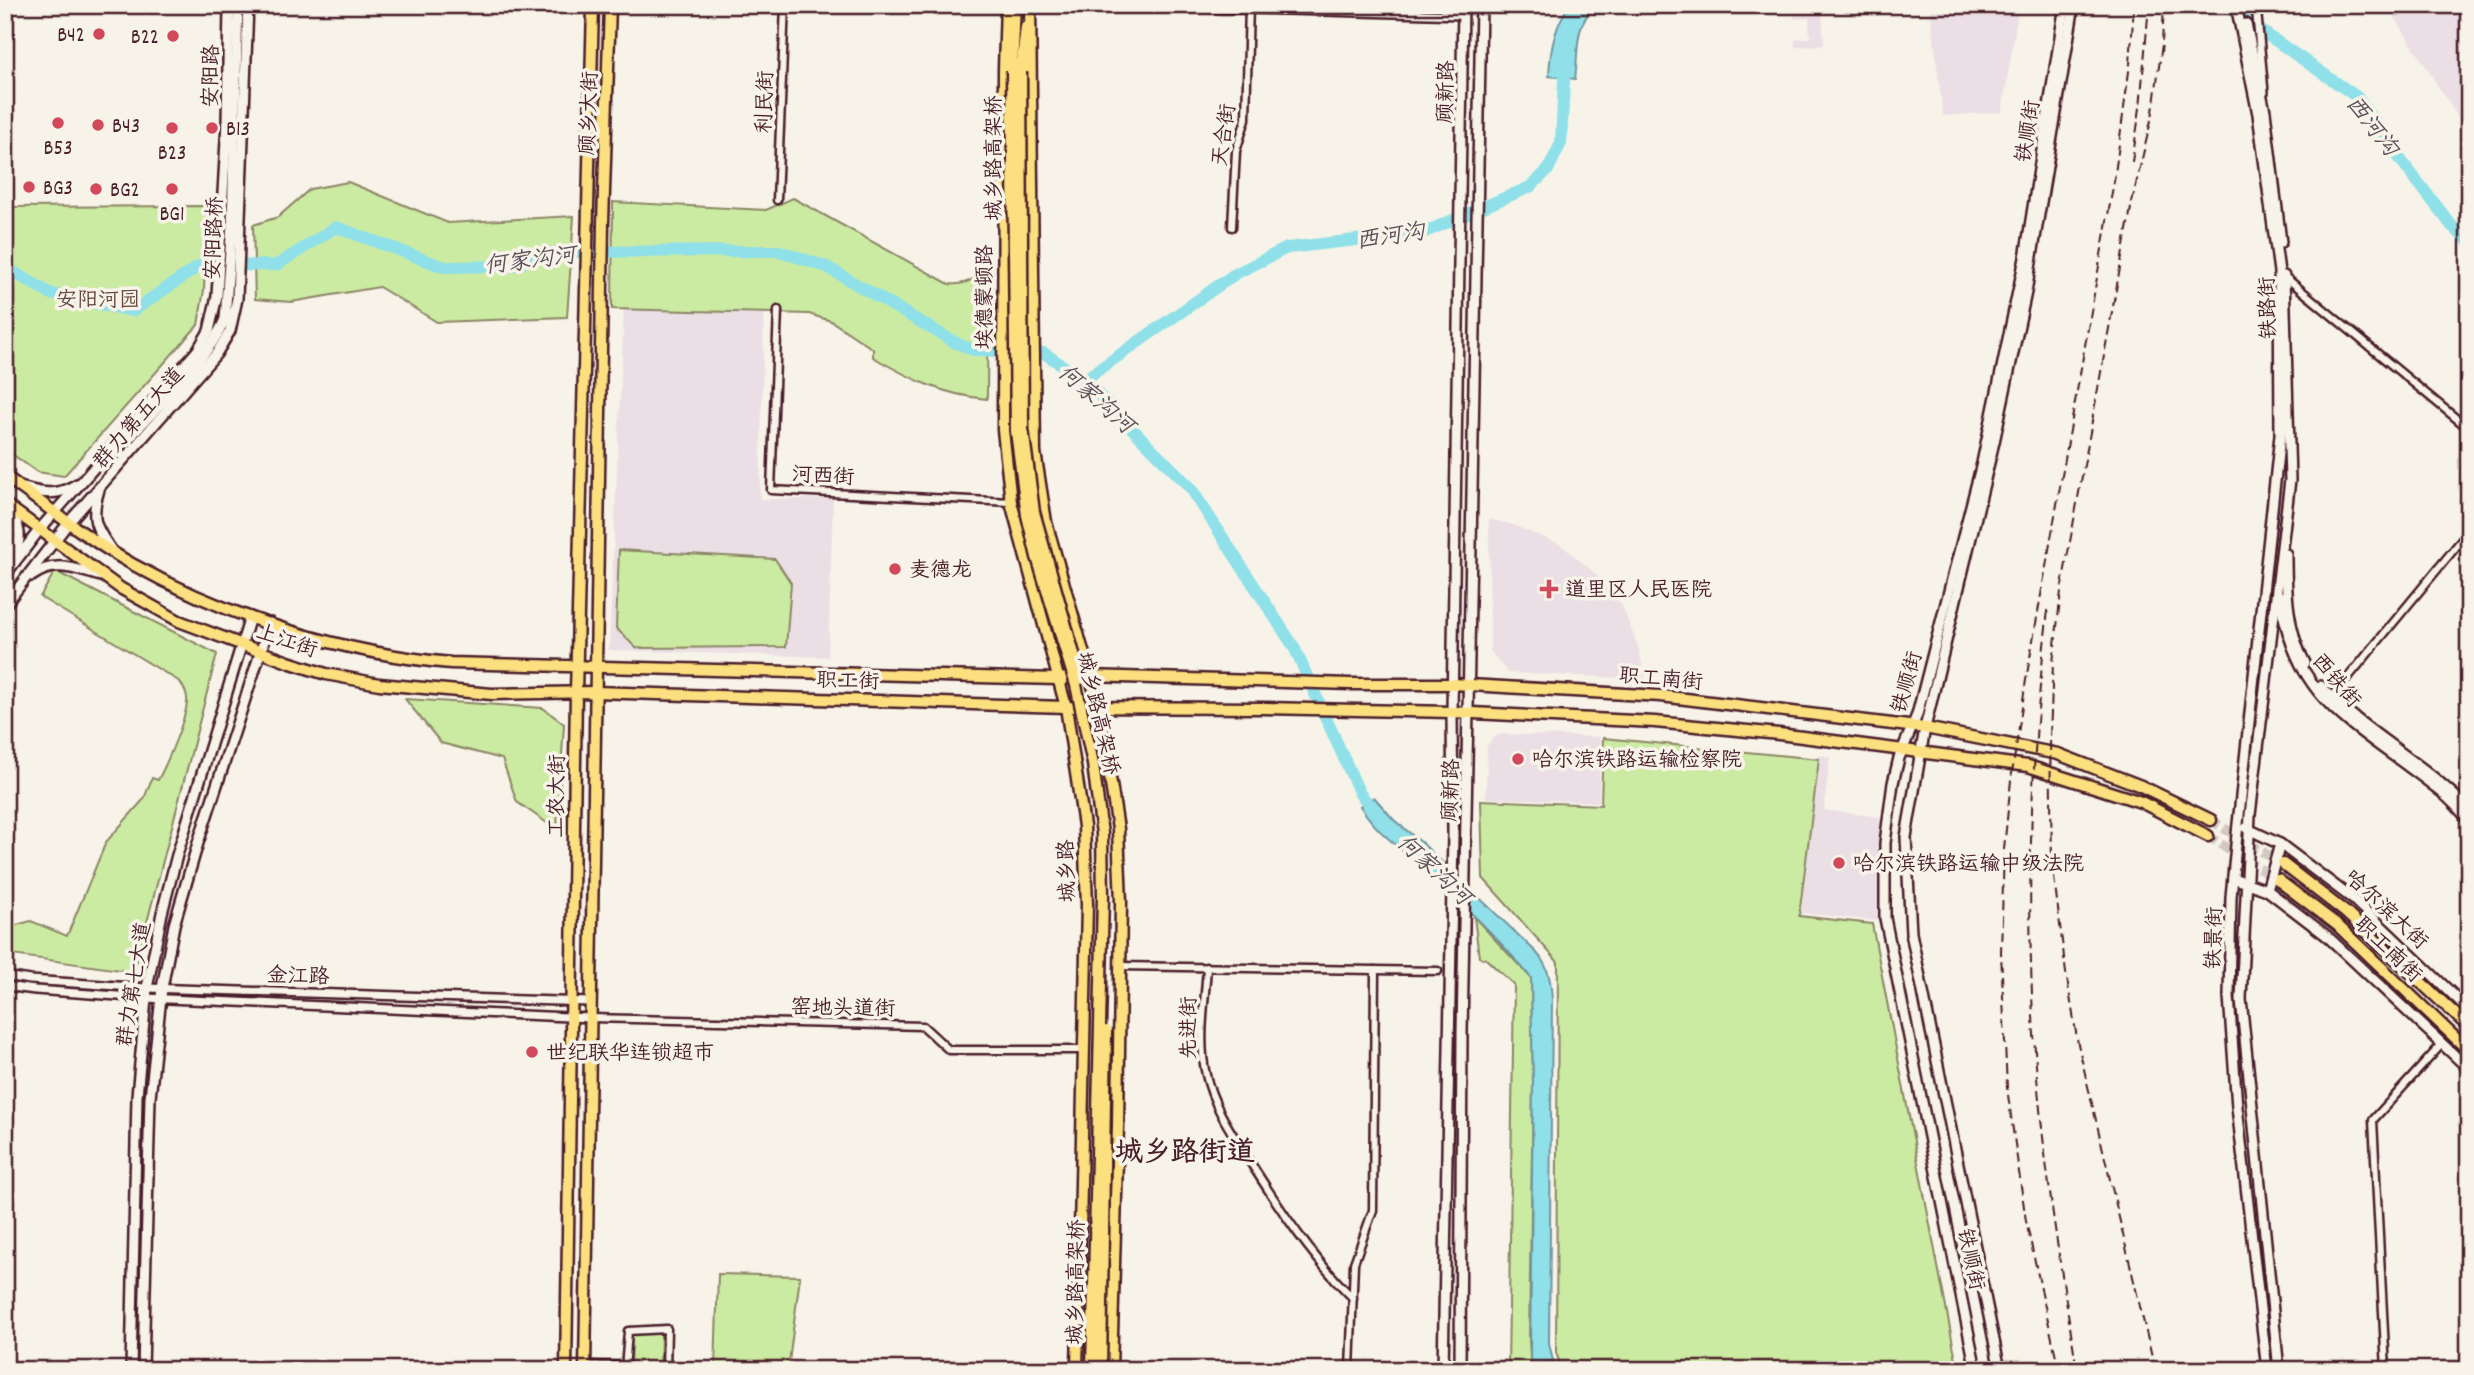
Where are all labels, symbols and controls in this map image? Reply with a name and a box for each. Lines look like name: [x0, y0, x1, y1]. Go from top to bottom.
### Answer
place label: B42: [57, 22, 85, 52]
place label: B22: [131, 24, 159, 54]
marker: B42: [91, 26, 107, 42]
marker: B22: [165, 28, 181, 44]
street label: 安阳路: [197, 44, 229, 108]
street label: 顾新路: [1432, 60, 1464, 124]
street label: 利民街: [751, 70, 783, 134]
street label: 顾乡大街: [575, 71, 607, 156]
water label: 西河沟: [2336, 90, 2406, 166]
street label: 城乡路高架桥: [981, 95, 1011, 221]
street label: 铁顺街: [2010, 98, 2050, 165]
street label: 天合街: [1207, 102, 1245, 169]
place label: B43: [112, 113, 140, 143]
marker: B53: [50, 115, 66, 131]
place label: B13: [226, 116, 250, 146]
marker: B43: [90, 117, 106, 133]
marker: B23: [164, 120, 180, 136]
marker: B13: [204, 120, 220, 136]
place label: B53: [43, 135, 73, 165]
place label: B23: [158, 140, 186, 170]
place label: BG3: [43, 175, 73, 205]
place label: BG2: [110, 177, 140, 207]
marker: BG3: [21, 179, 37, 195]
marker: BG2: [88, 181, 104, 197]
marker: BG1: [164, 181, 180, 197]
street label: 安阳路桥: [200, 196, 232, 281]
place label: BG1: [159, 201, 185, 231]
water label: 西河沟: [1354, 217, 1429, 260]
water label: 何家沟河: [483, 240, 582, 284]
street label: 埃德蒙顿路: [972, 245, 1002, 350]
street label: 铁路街: [2254, 276, 2286, 340]
park label: 安阳河园: [56, 287, 140, 317]
water label: 何家沟河: [1049, 358, 1143, 446]
street label: 群力第五大道: [88, 362, 193, 476]
street label: 河西街: [791, 461, 855, 495]
place label: 麦德龙: [909, 557, 972, 587]
marker: 麦德龙: [887, 561, 903, 577]
place label: 道里区人民医院: [1565, 577, 1712, 607]
marker: 道里区人民医院: [1539, 579, 1559, 599]
street label: 上江街: [251, 618, 321, 667]
street label: 铁顺街: [1886, 648, 1932, 717]
street label: 西铁街: [2303, 648, 2366, 716]
street label: 城乡路高架桥: [1067, 649, 1125, 778]
street label: 职工南街: [1618, 662, 1704, 700]
street label: 职工街: [816, 667, 880, 699]
place label: 哈尔滨铁路运输检察院: [1532, 747, 1742, 777]
marker: 哈尔滨铁路运输检察院: [1510, 751, 1526, 767]
street label: 工农大街: [543, 754, 575, 838]
street label: 顾新路: [1437, 758, 1469, 822]
water label: 何家沟河: [1388, 828, 1480, 918]
street label: 城乡路: [1053, 839, 1085, 903]
place label: 哈尔滨铁路运输中级法院: [1853, 851, 2084, 881]
marker: 哈尔滨铁路运输中级法院: [1831, 855, 1847, 871]
street label: 哈尔滨大街: [2336, 864, 2434, 958]
street label: 铁景街: [2200, 906, 2232, 970]
street label: 职工南街: [2346, 911, 2428, 991]
street label: 群力第七大道: [111, 920, 161, 1049]
street label: 金江路: [266, 962, 330, 994]
street label: 窑地头道街: [790, 994, 896, 1026]
street label: 先进街: [1176, 997, 1206, 1060]
place label: 世纪联华连锁超市: [546, 1040, 714, 1070]
marker: 世纪联华连锁超市: [524, 1044, 540, 1060]
district label: 城乡路街道: [1115, 1135, 1255, 1175]
street label: 城乡路高架桥: [1062, 1219, 1094, 1345]
street label: 铁顺街: [1948, 1226, 1990, 1294]

